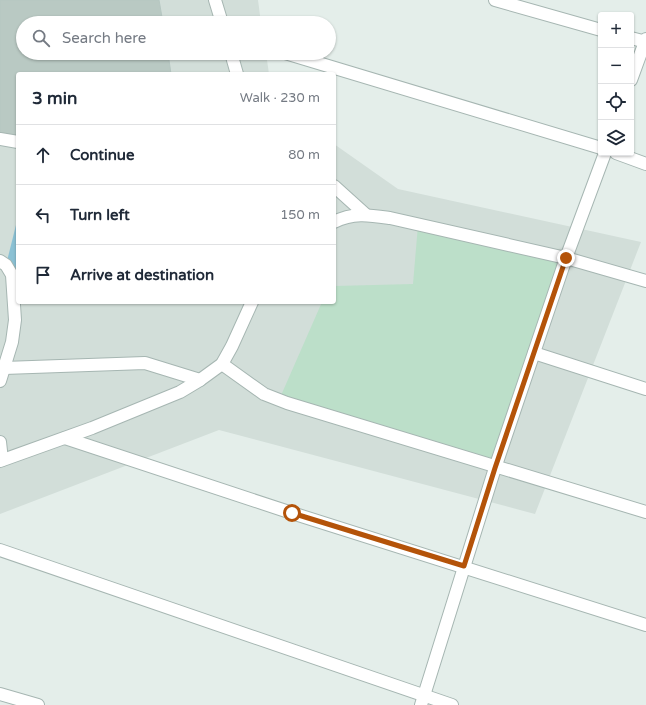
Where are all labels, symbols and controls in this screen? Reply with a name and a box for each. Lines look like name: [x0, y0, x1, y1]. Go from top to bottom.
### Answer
map controls: [598, 12, 634, 156]
button: +: [598, 12, 634, 48]
search box: [16, 16, 336, 60]
icon: search: [30, 27, 52, 49]
text: Search here: [62, 29, 146, 47]
button: −: [598, 48, 634, 84]
button: locate: [598, 84, 634, 120]
text: 3 min: [32, 88, 77, 109]
text: Walk · 230 m: [240, 90, 320, 106]
button: layers: [598, 120, 634, 156]
icon: ahead: [32, 144, 54, 166]
text: Continue: [70, 146, 134, 164]
text: 80 m: [288, 147, 320, 163]
icon: left: [32, 204, 54, 226]
text: Turn left: [70, 206, 130, 224]
text: 150 m: [280, 207, 320, 223]
route end: [557, 249, 575, 267]
icon: arrive: [32, 264, 54, 286]
text: Arrive at destination: [70, 266, 214, 284]
route start: [283, 504, 301, 522]

